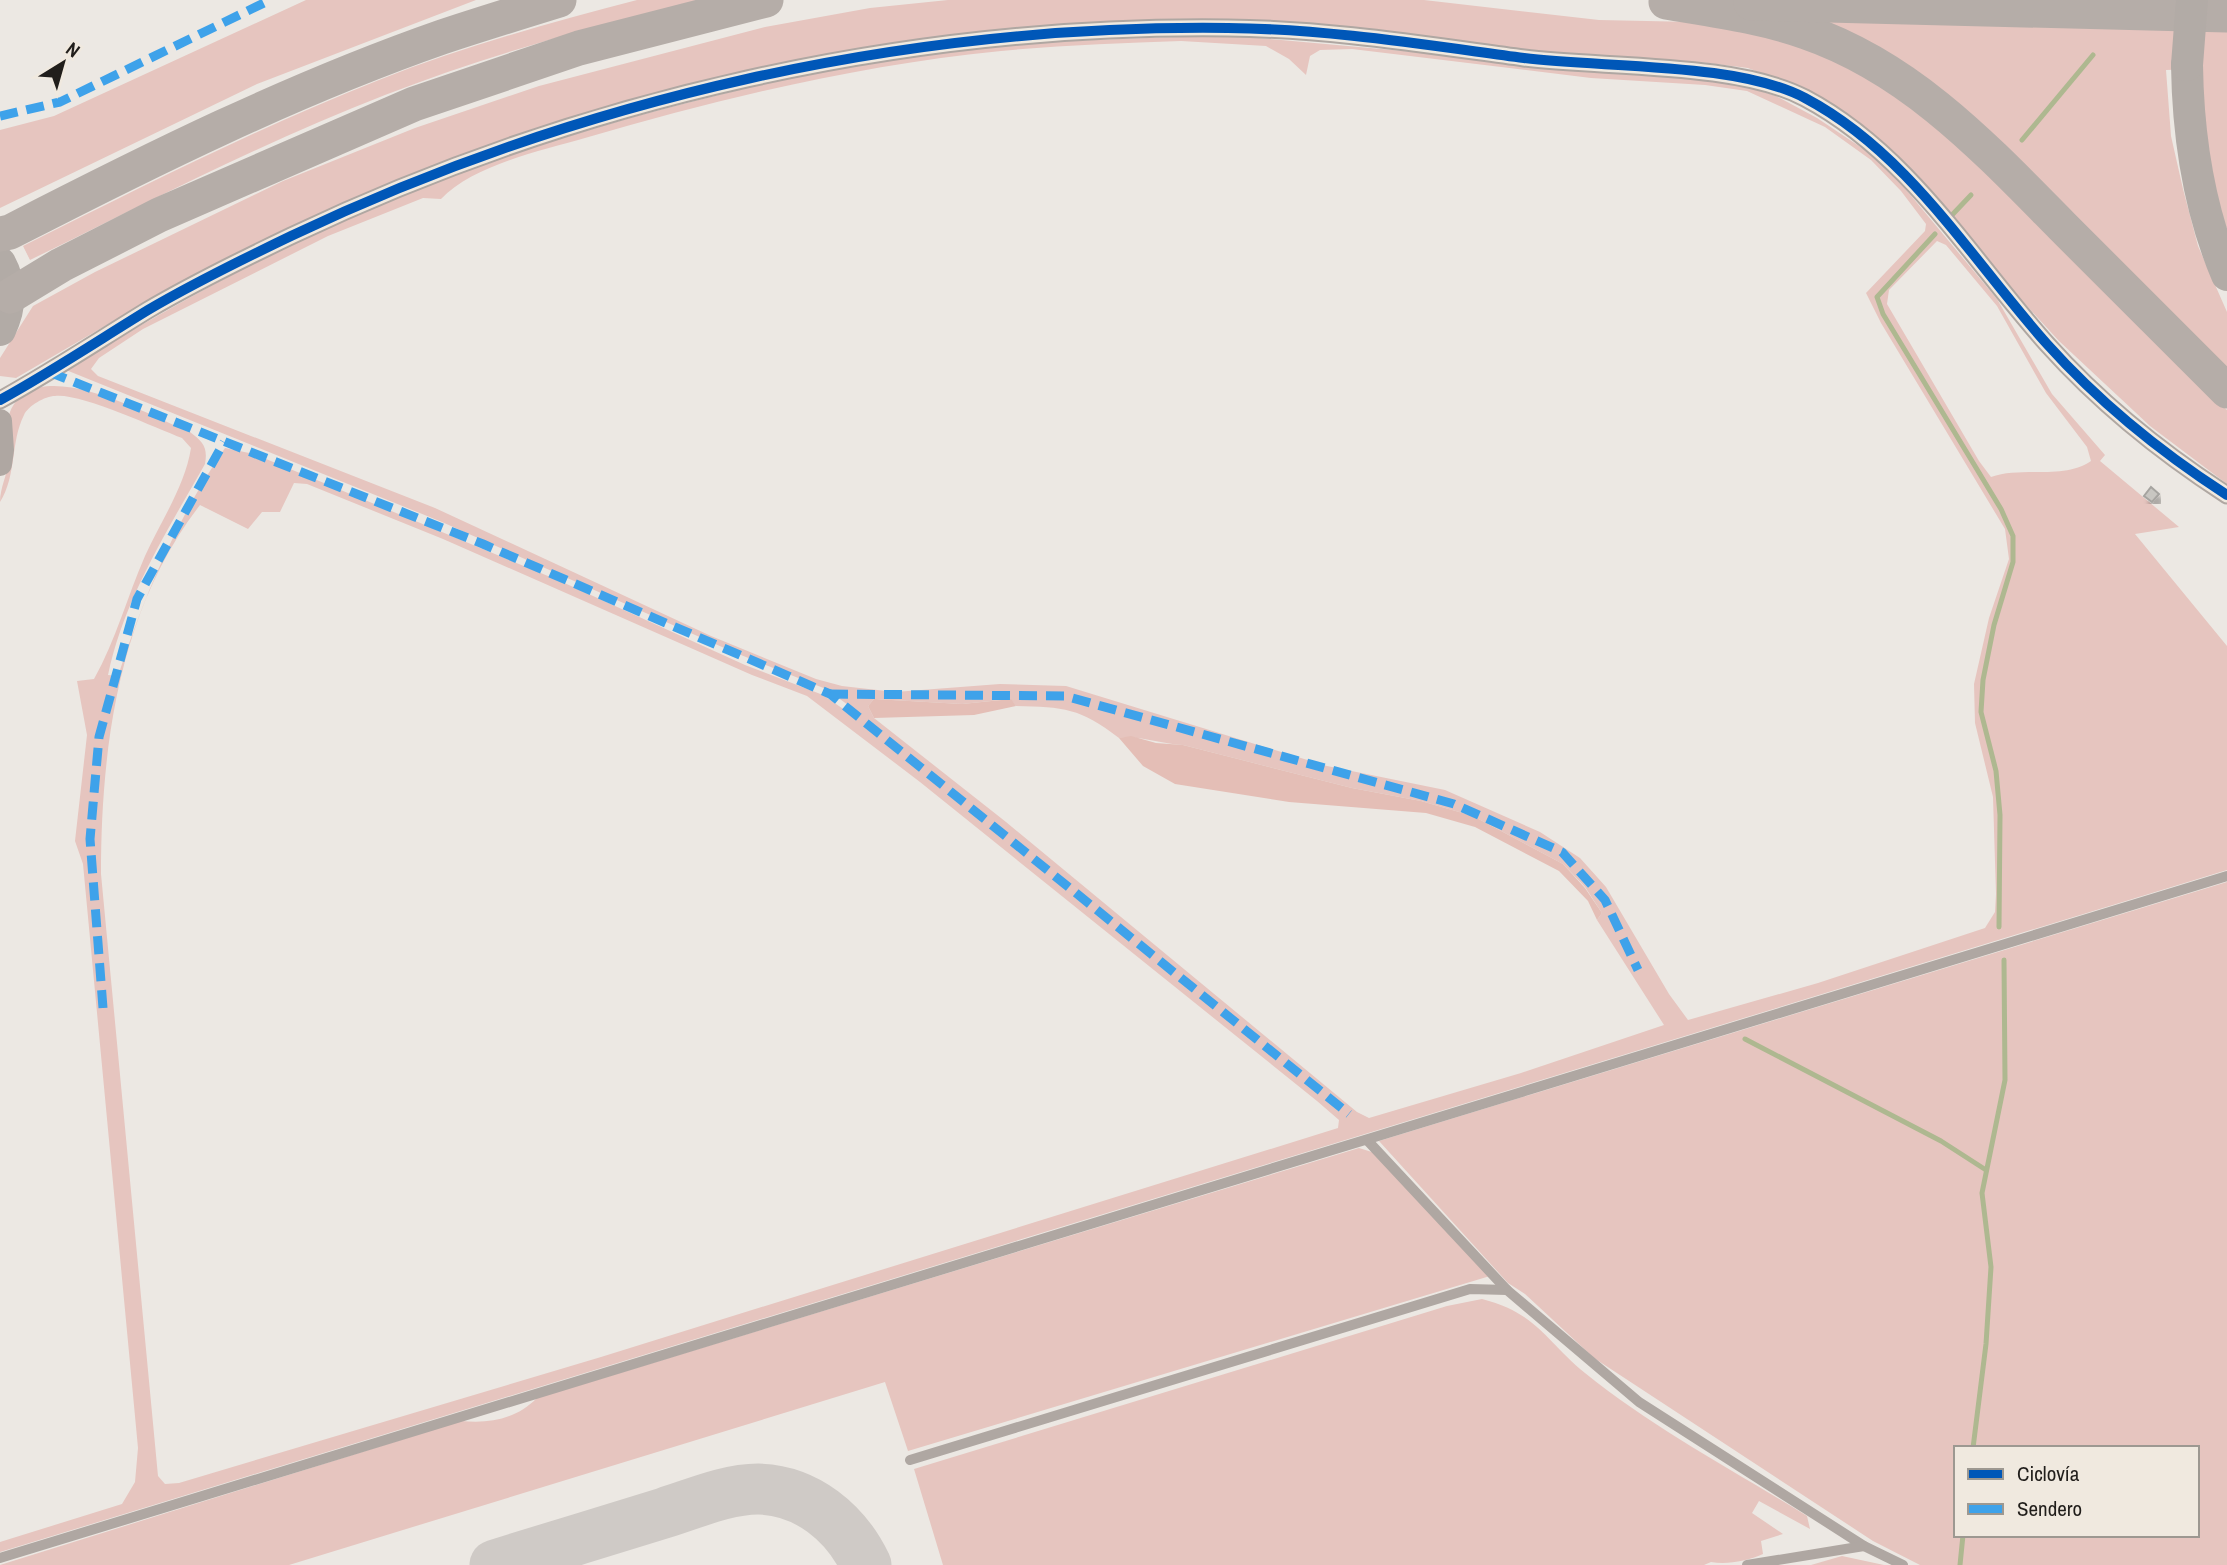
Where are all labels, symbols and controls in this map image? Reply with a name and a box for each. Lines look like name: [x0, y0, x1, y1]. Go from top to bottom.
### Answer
north arrow: [28, 28, 98, 98]
text: N: [61, 36, 86, 63]
legend: [1954, 1446, 2199, 1537]
text: Ciclovía: [2017, 1459, 2080, 1488]
text: Sendero: [2017, 1494, 2082, 1523]

